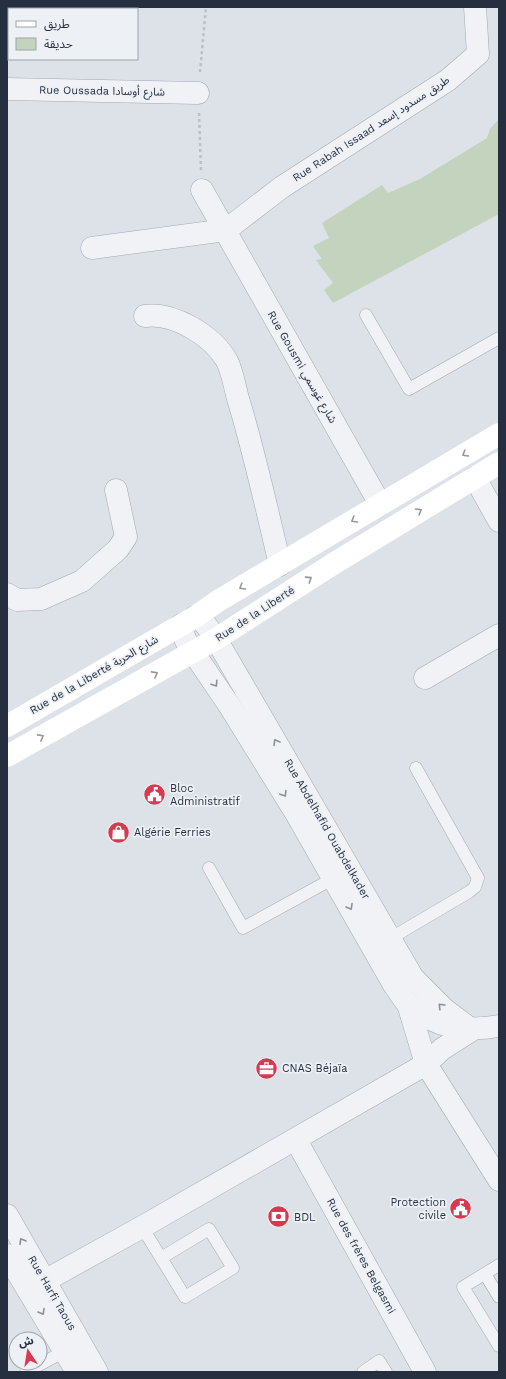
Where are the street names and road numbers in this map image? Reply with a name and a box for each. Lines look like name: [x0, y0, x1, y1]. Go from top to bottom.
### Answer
street label: Rue Rabah Issaad طريق مسدود إسعد: [290, 73, 452, 185]
street label: Rue Oussada شارع أوسادا: [39, 83, 165, 100]
street label: Rue Gousmi شارع غوسمي: [262, 309, 340, 427]
street label: Rue de la Liberté: [213, 583, 297, 645]
street label: Rue de la Liberté شارع الحرية: [27, 633, 161, 718]
street label: Rue Abdelhafid Ouabdelkader: [281, 756, 373, 902]
street label: Rue des frères Belgasmi: [324, 1196, 398, 1316]
street label: Rue Harfi Taous: [25, 1253, 79, 1333]

